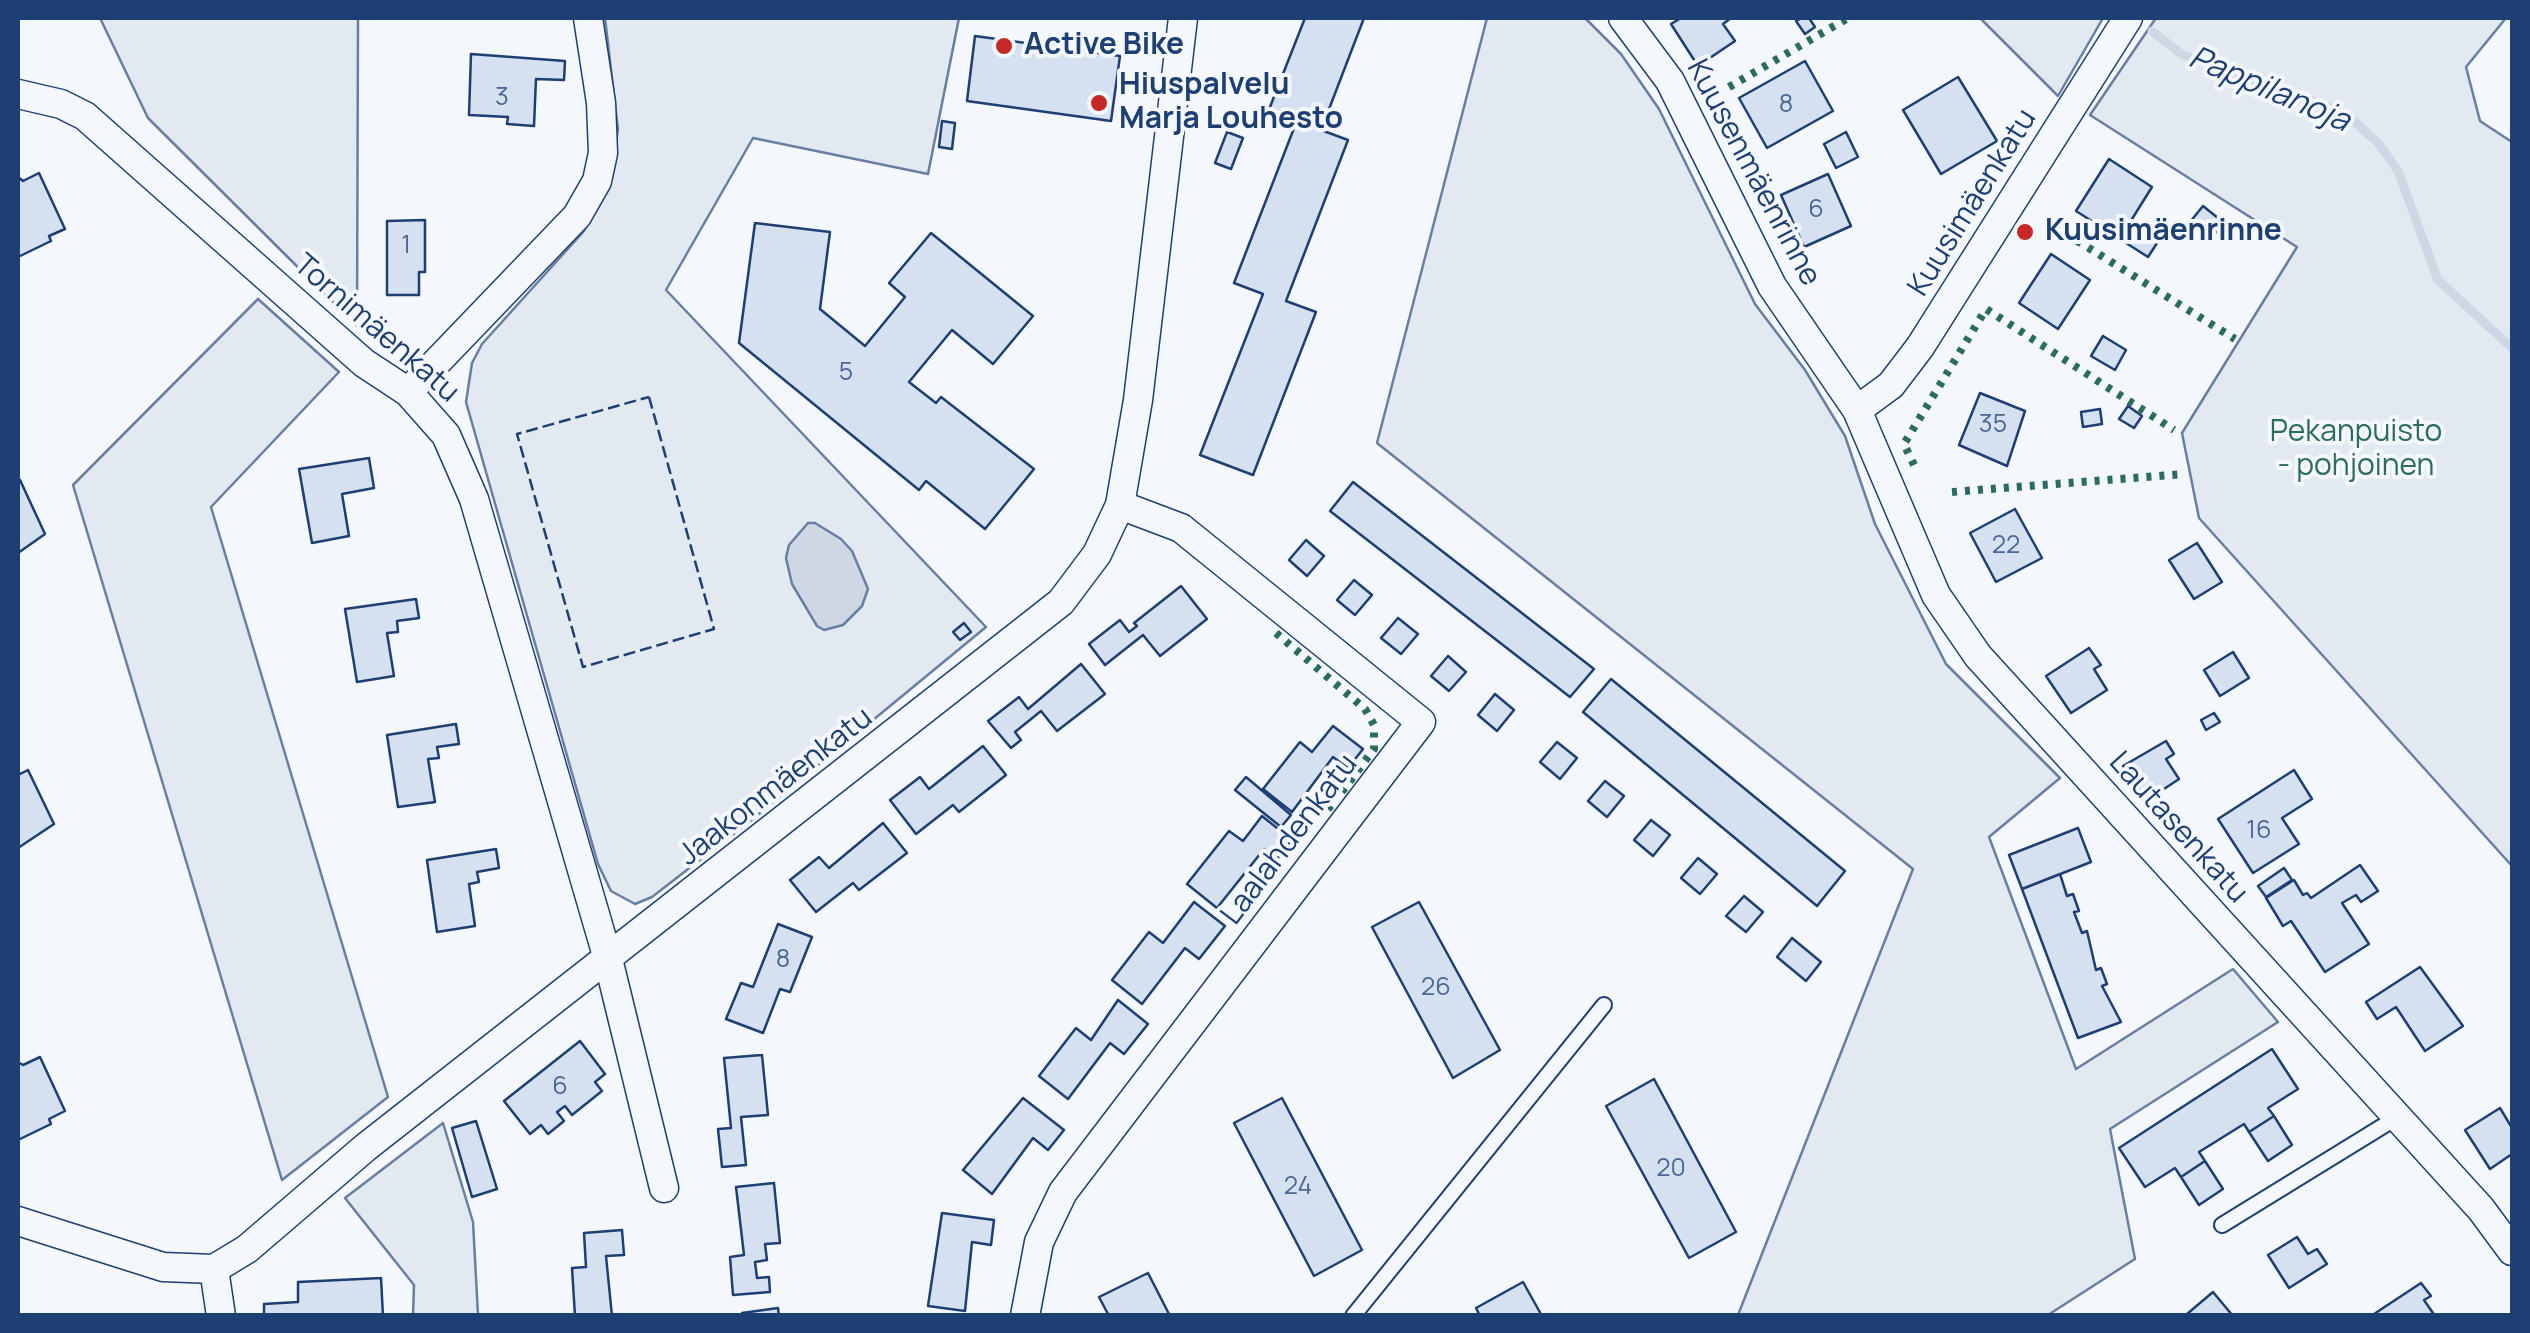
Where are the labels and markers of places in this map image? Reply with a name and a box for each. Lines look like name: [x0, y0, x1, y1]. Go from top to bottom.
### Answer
place label: Active Bike: [1024, 28, 1184, 64]
marker: Active Bike: [993, 35, 1015, 57]
place label: Hiuspalvelu Marja Louhesto: [1119, 68, 1343, 138]
marker: Hiuspalvelu Marja Louhesto: [1088, 92, 1110, 114]
place label: Kuusimäenrinne: [2045, 214, 2282, 250]
marker: Kuusimäenrinne: [2014, 221, 2036, 243]

